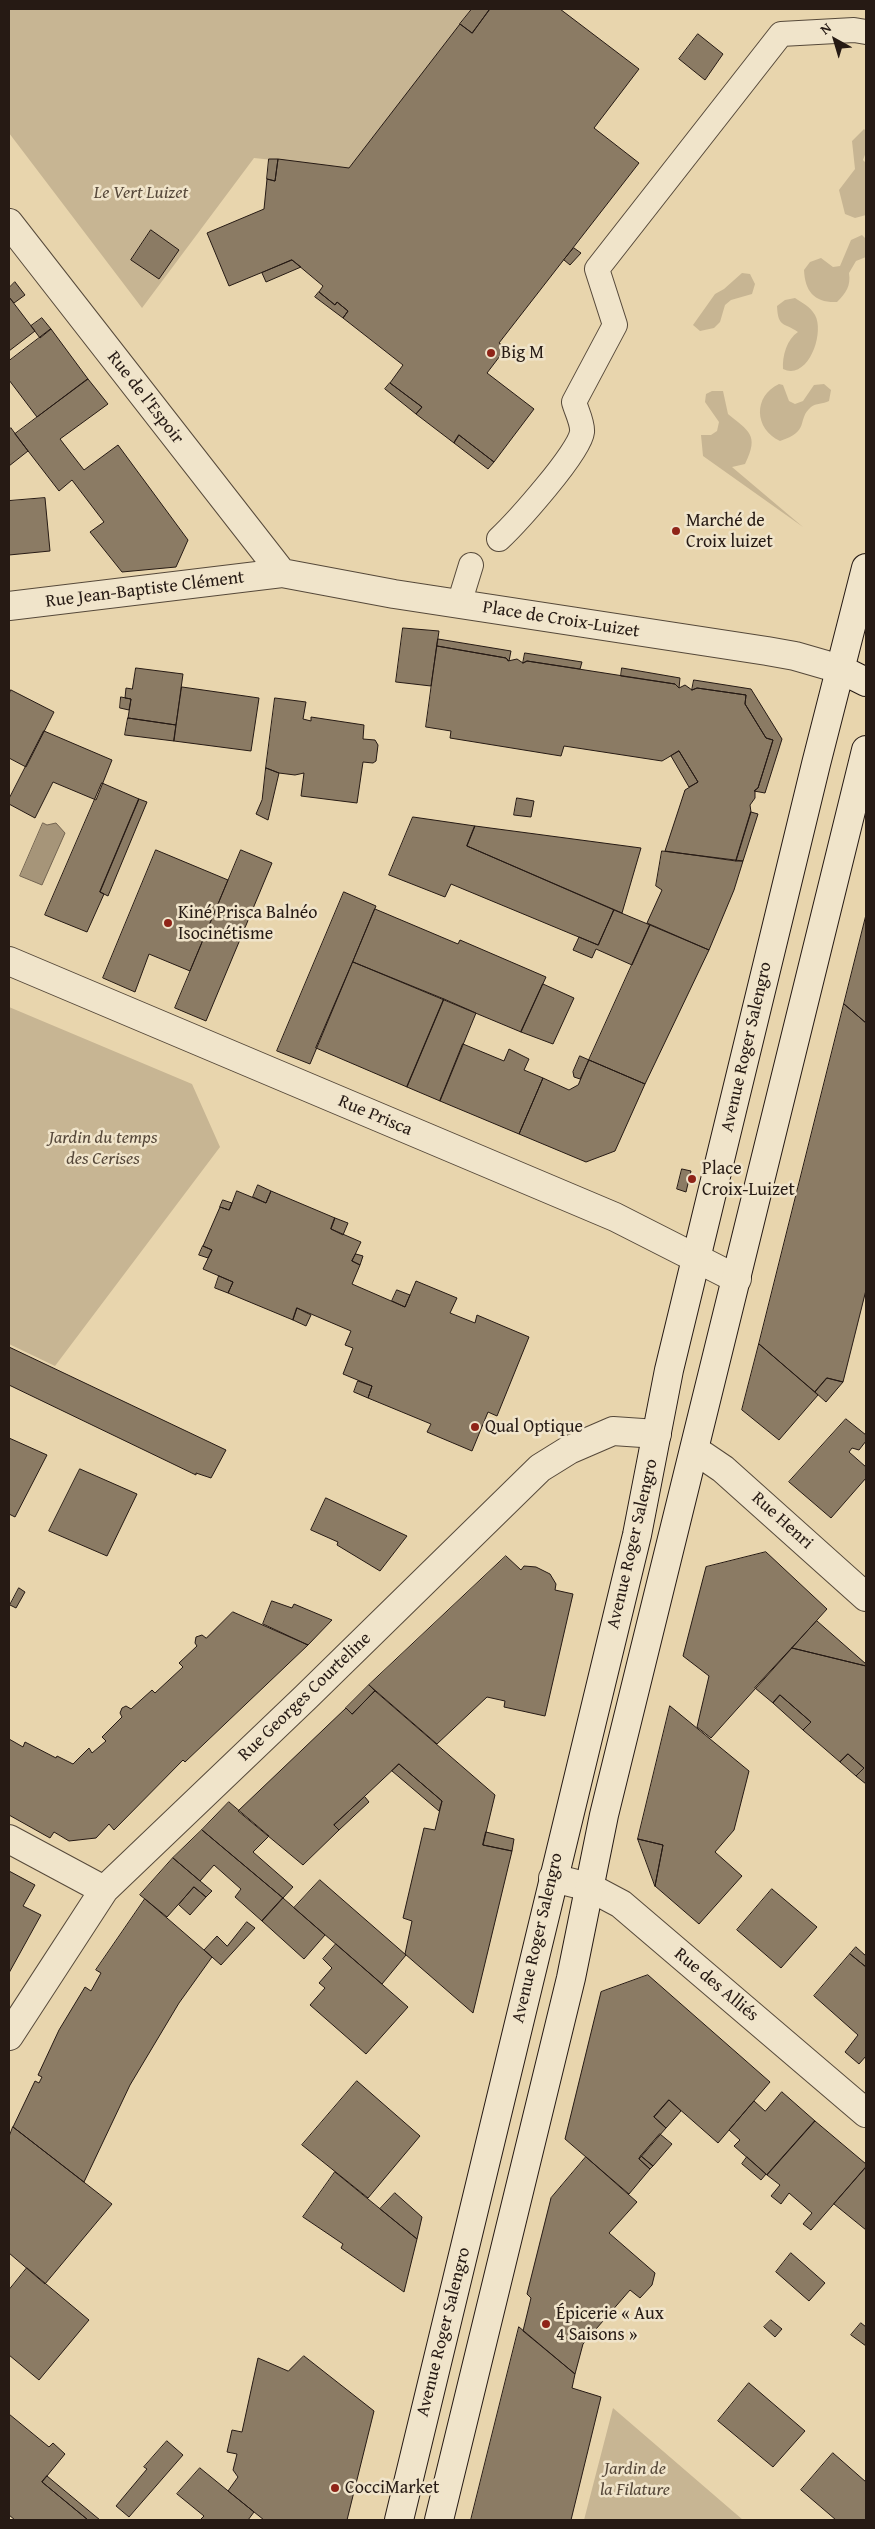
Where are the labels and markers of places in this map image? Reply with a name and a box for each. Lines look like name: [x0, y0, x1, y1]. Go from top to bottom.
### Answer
place label: Big M: [501, 342, 544, 364]
marker: Big M: [485, 347, 497, 359]
place label: Marché de Croix luizet: [686, 510, 773, 552]
marker: Marché de Croix luizet: [670, 525, 682, 537]
place label: Kiné Prisca Balnéo Isocinétisme: [178, 902, 317, 944]
marker: Kiné Prisca Balnéo Isocinétisme: [162, 917, 174, 929]
place label: Place Croix-Luizet: [702, 1158, 795, 1200]
marker: Place Croix-Luizet: [686, 1173, 698, 1185]
place label: Qual Optique: [485, 1416, 583, 1438]
marker: Qual Optique: [469, 1421, 481, 1433]
place label: Épicerie « Aux 4 Saisons »: [556, 2303, 664, 2346]
marker: Épicerie « Aux 4 Saisons »: [540, 2318, 552, 2330]
place label: CocciMarket: [345, 2477, 439, 2499]
marker: CocciMarket: [329, 2482, 341, 2494]

